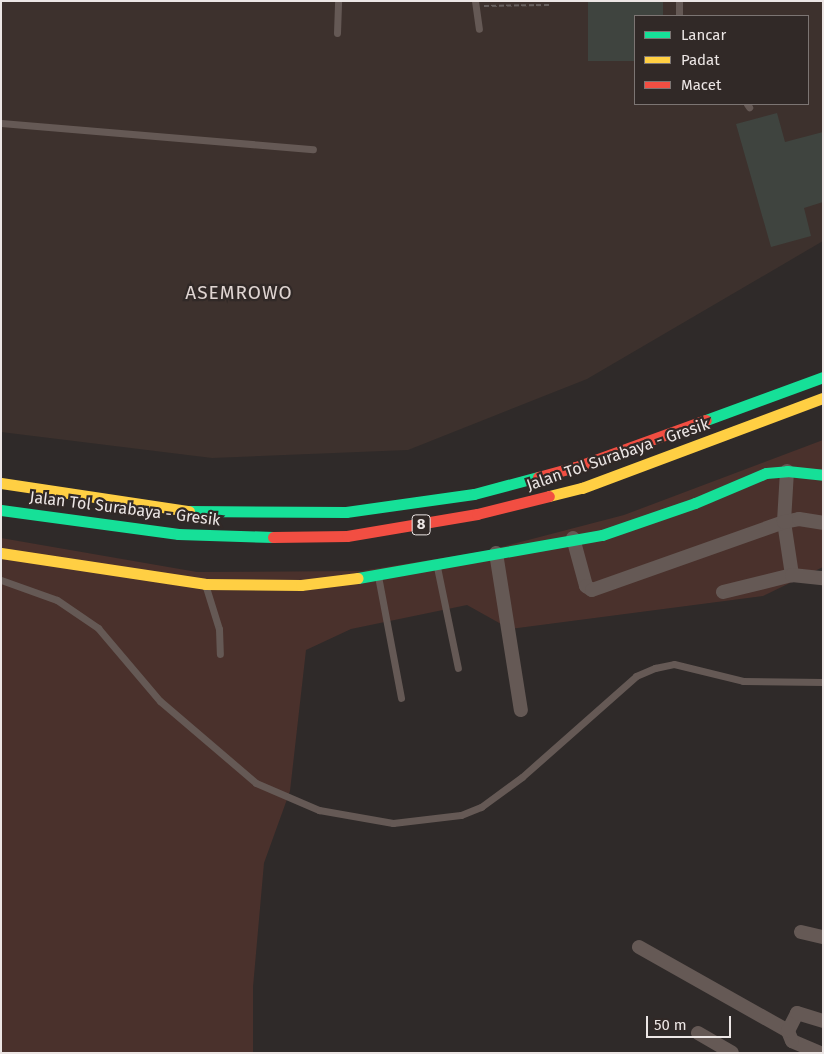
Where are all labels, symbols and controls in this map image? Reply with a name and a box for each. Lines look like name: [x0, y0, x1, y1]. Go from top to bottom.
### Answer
legend: [634, 15, 809, 105]
text: Lancar: [681, 26, 726, 44]
text: Padat: [681, 51, 720, 69]
text: Macet: [681, 76, 721, 94]
district label: ASEMROWO: [184, 282, 294, 304]
street label: Jalan Tol Surabaya - Gresik: [524, 415, 712, 495]
street label: Jalan Tol Surabaya - Gresik: [28, 488, 222, 530]
road number: 8: [411, 512, 431, 538]
scale bar: [649, 1006, 734, 1038]
text: 50 m: [654, 1016, 687, 1034]

